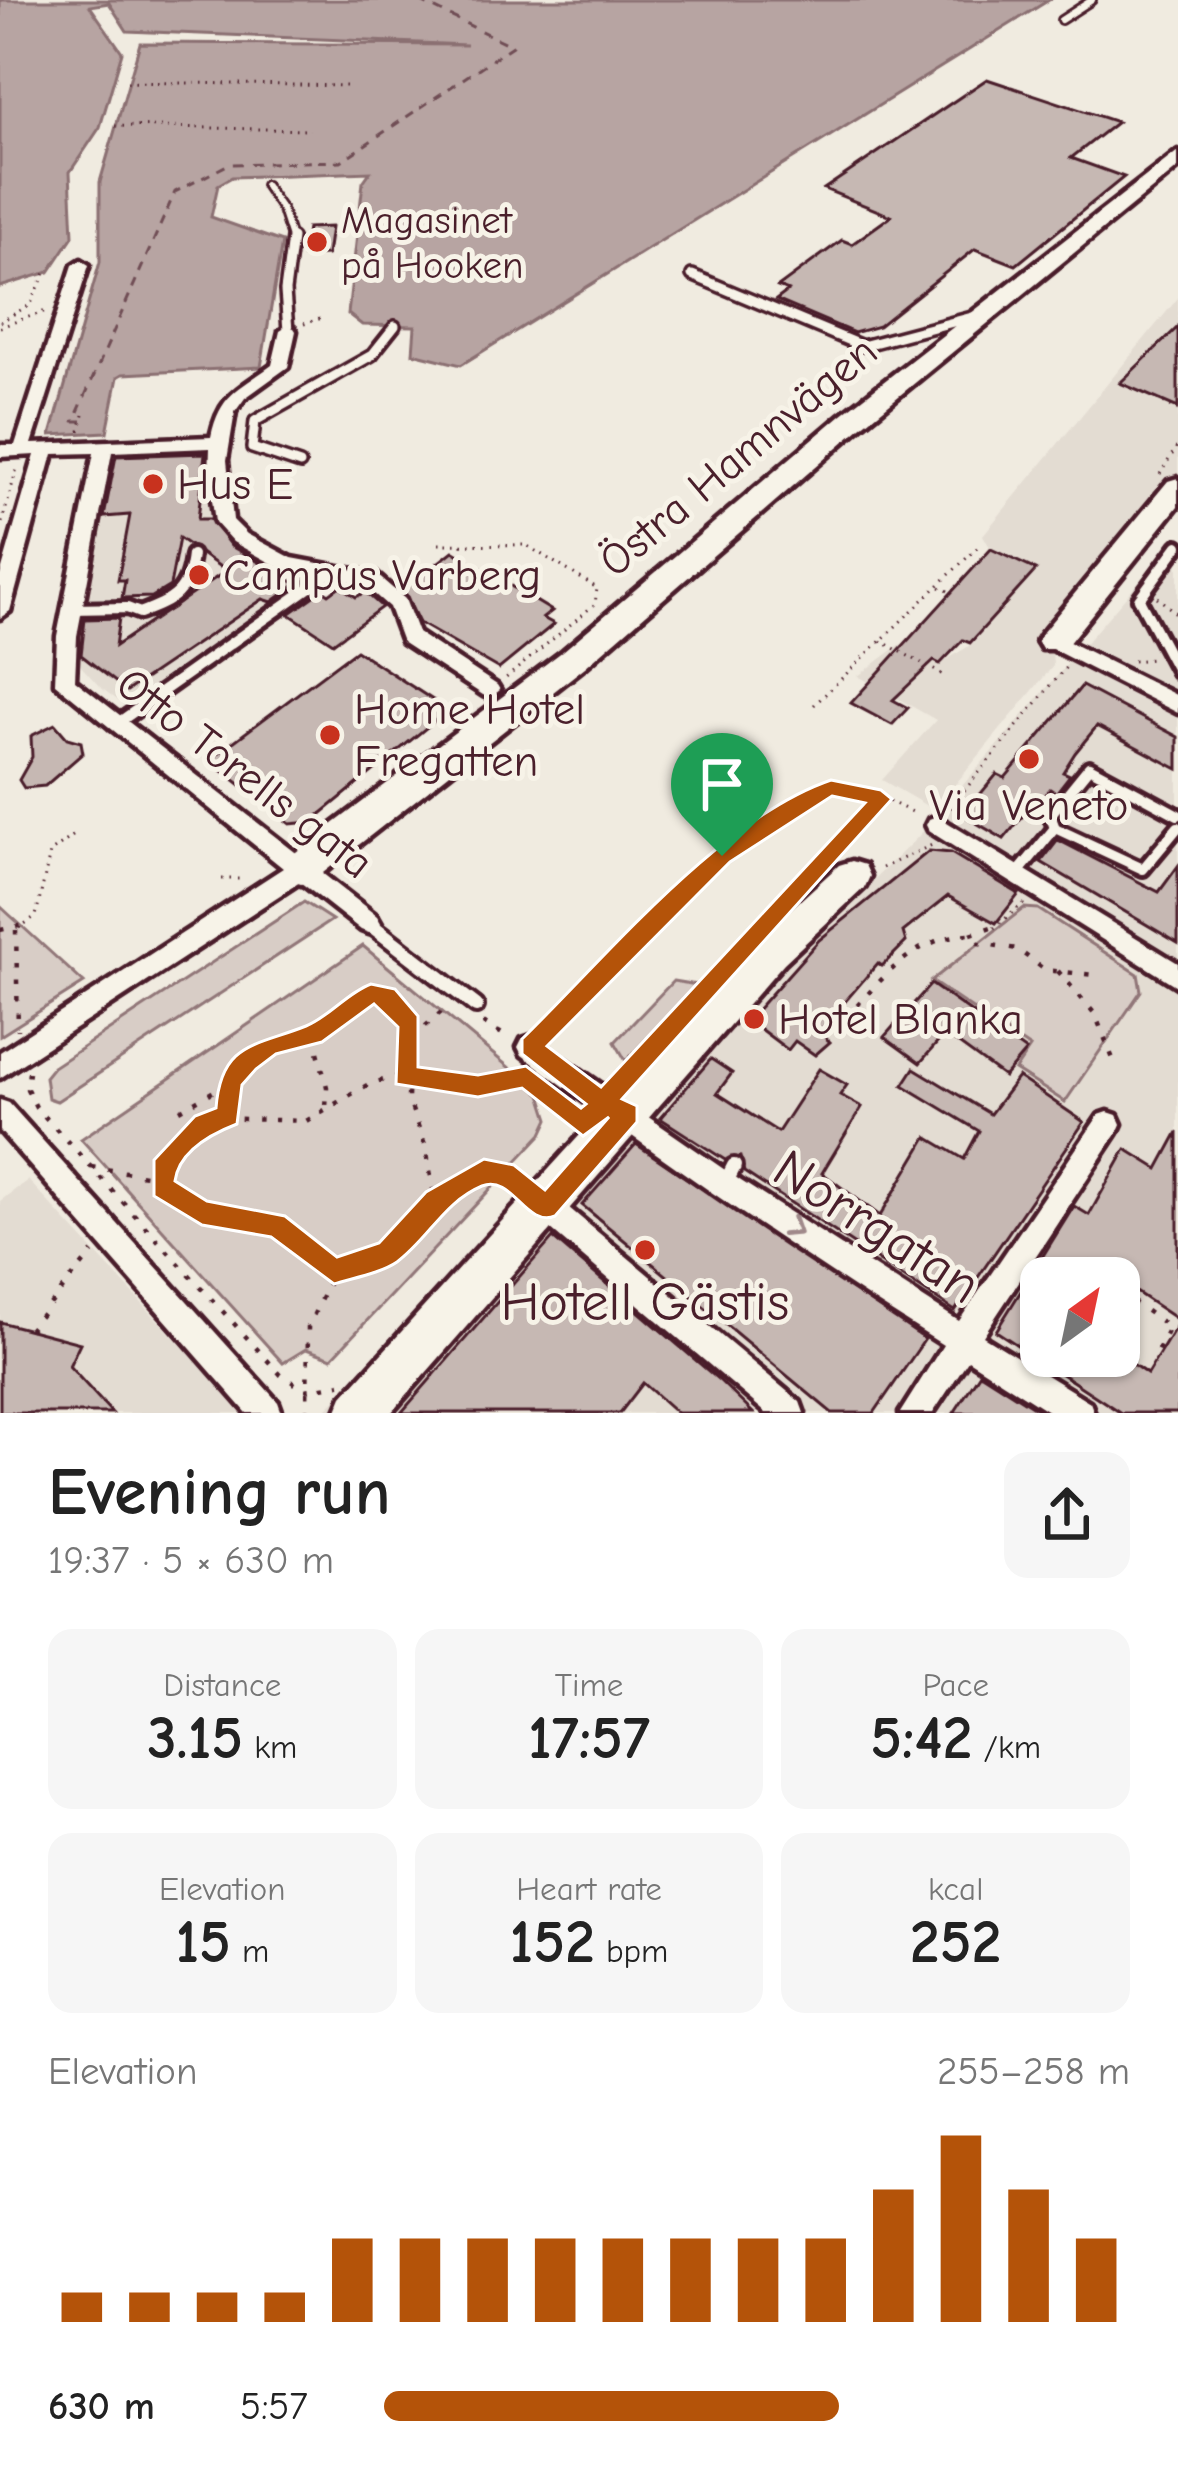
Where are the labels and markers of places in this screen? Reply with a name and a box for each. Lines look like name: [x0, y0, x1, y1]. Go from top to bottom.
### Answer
place label: Magasinet på Hooken: [341, 198, 523, 288]
marker: Magasinet på Hooken: [304, 229, 330, 255]
place label: Hus E: [177, 458, 293, 510]
marker: Hus E: [140, 471, 166, 497]
place label: Campus Varberg: [223, 549, 541, 601]
marker: Campus Varberg: [186, 562, 212, 588]
place label: Home Hotel Fregatten: [354, 683, 585, 787]
marker: Home Hotel Fregatten: [317, 722, 343, 748]
pin: [671, 733, 773, 856]
marker: Via Veneto: [1016, 746, 1042, 772]
place label: Via Veneto: [929, 779, 1129, 831]
place label: Hotel Blanka: [778, 993, 1023, 1045]
marker: Hotel Blanka: [741, 1006, 767, 1032]
marker: Hotell Gästis: [632, 1237, 658, 1263]
place label: Hotell Gästis: [501, 1271, 789, 1334]

